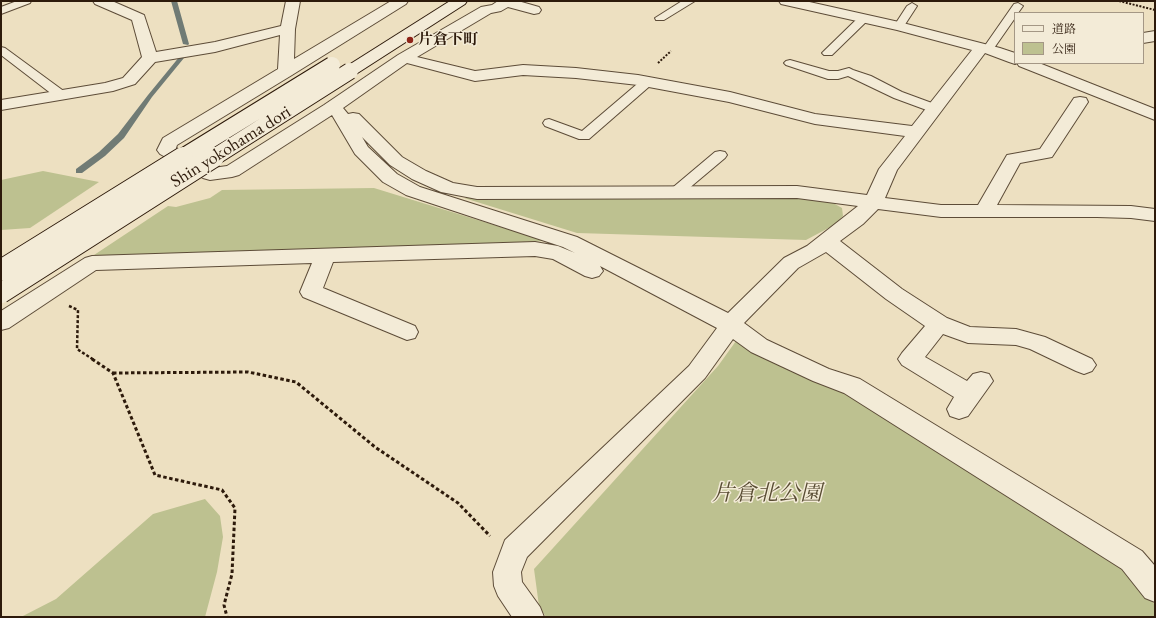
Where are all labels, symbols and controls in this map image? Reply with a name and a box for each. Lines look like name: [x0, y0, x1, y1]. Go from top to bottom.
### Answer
legend: [1014, 12, 1144, 64]
text: 道路: [1052, 21, 1076, 37]
place label: 片倉下町: [418, 31, 478, 49]
marker: 片倉下町: [405, 35, 415, 45]
text: 公園: [1052, 41, 1076, 57]
street label: Shin yokohama dori: [167, 101, 295, 193]
park label: 片倉北公園: [712, 481, 822, 507]

